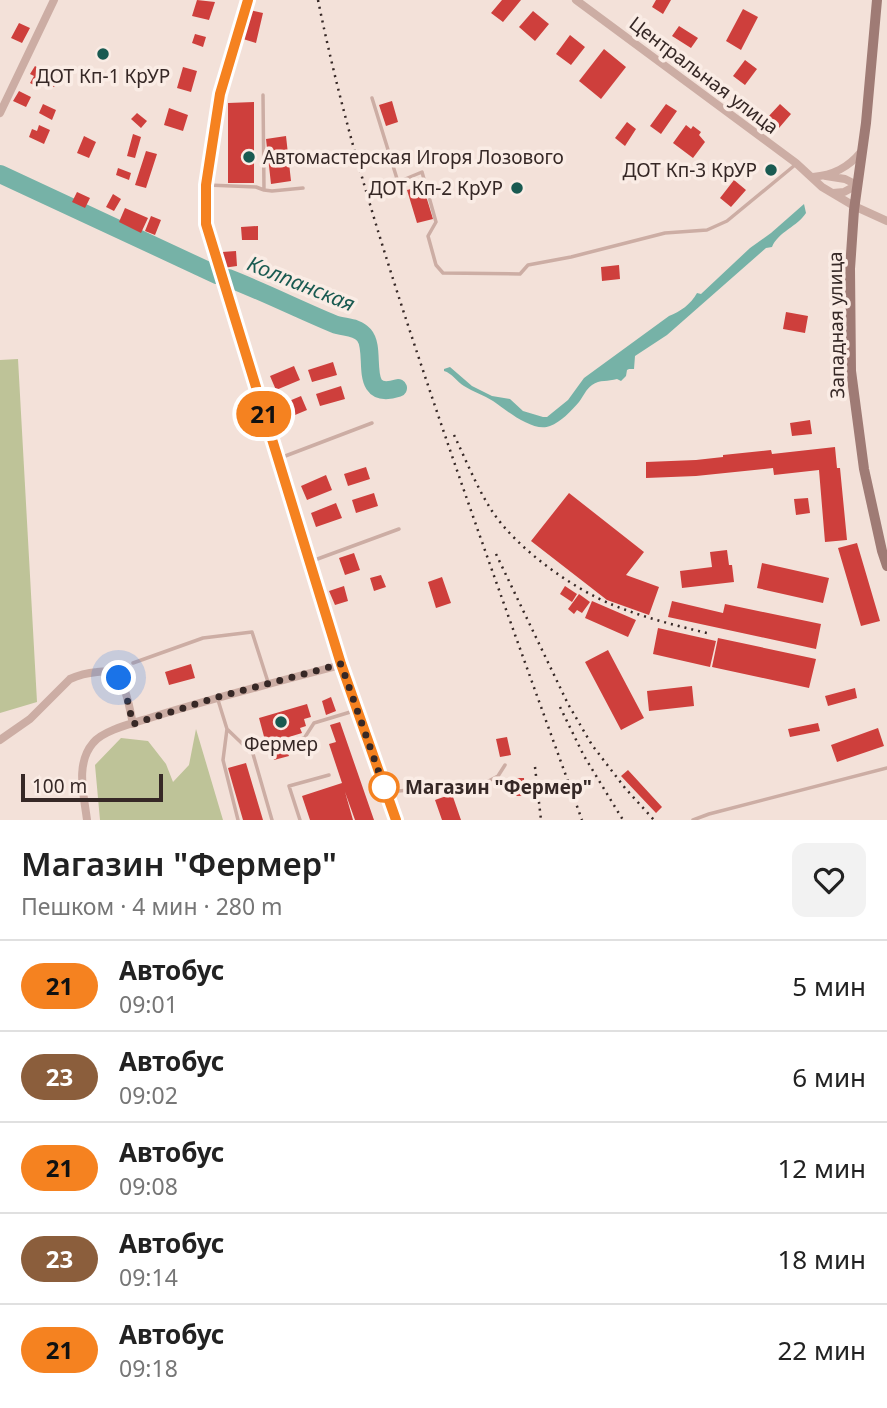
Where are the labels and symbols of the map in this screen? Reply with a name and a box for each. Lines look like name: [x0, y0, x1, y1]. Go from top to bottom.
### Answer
street label: Центральная улица: [624, 10, 784, 140]
marker: ДОТ Кп-1 КрУР: [95, 46, 111, 62]
place label: ДОТ Кп-1 КрУР: [36, 63, 170, 89]
place label: Автомастерская Игоря Лозового: [263, 144, 564, 170]
marker: Автомастерская Игоря Лозового: [241, 149, 257, 165]
place label: ДОТ Кп-3 КрУР: [622, 157, 757, 183]
marker: ДОТ Кп-3 КрУР: [763, 162, 779, 178]
place label: ДОТ Кп-2 КрУР: [368, 175, 503, 201]
marker: ДОТ Кп-2 КрУР: [509, 180, 525, 196]
water label: Колпанская: [244, 249, 359, 317]
street label: Западная улица: [822, 251, 850, 399]
line badge: 21: [232, 391, 296, 437]
your location: [101, 660, 136, 695]
marker: Фермер: [273, 714, 289, 730]
place label: Фермер: [244, 731, 318, 757]
scale bar: [21, 771, 163, 803]
marker: Магазин "Фермер": [369, 772, 399, 802]
place label: Магазин "Фермер": [405, 774, 592, 800]

